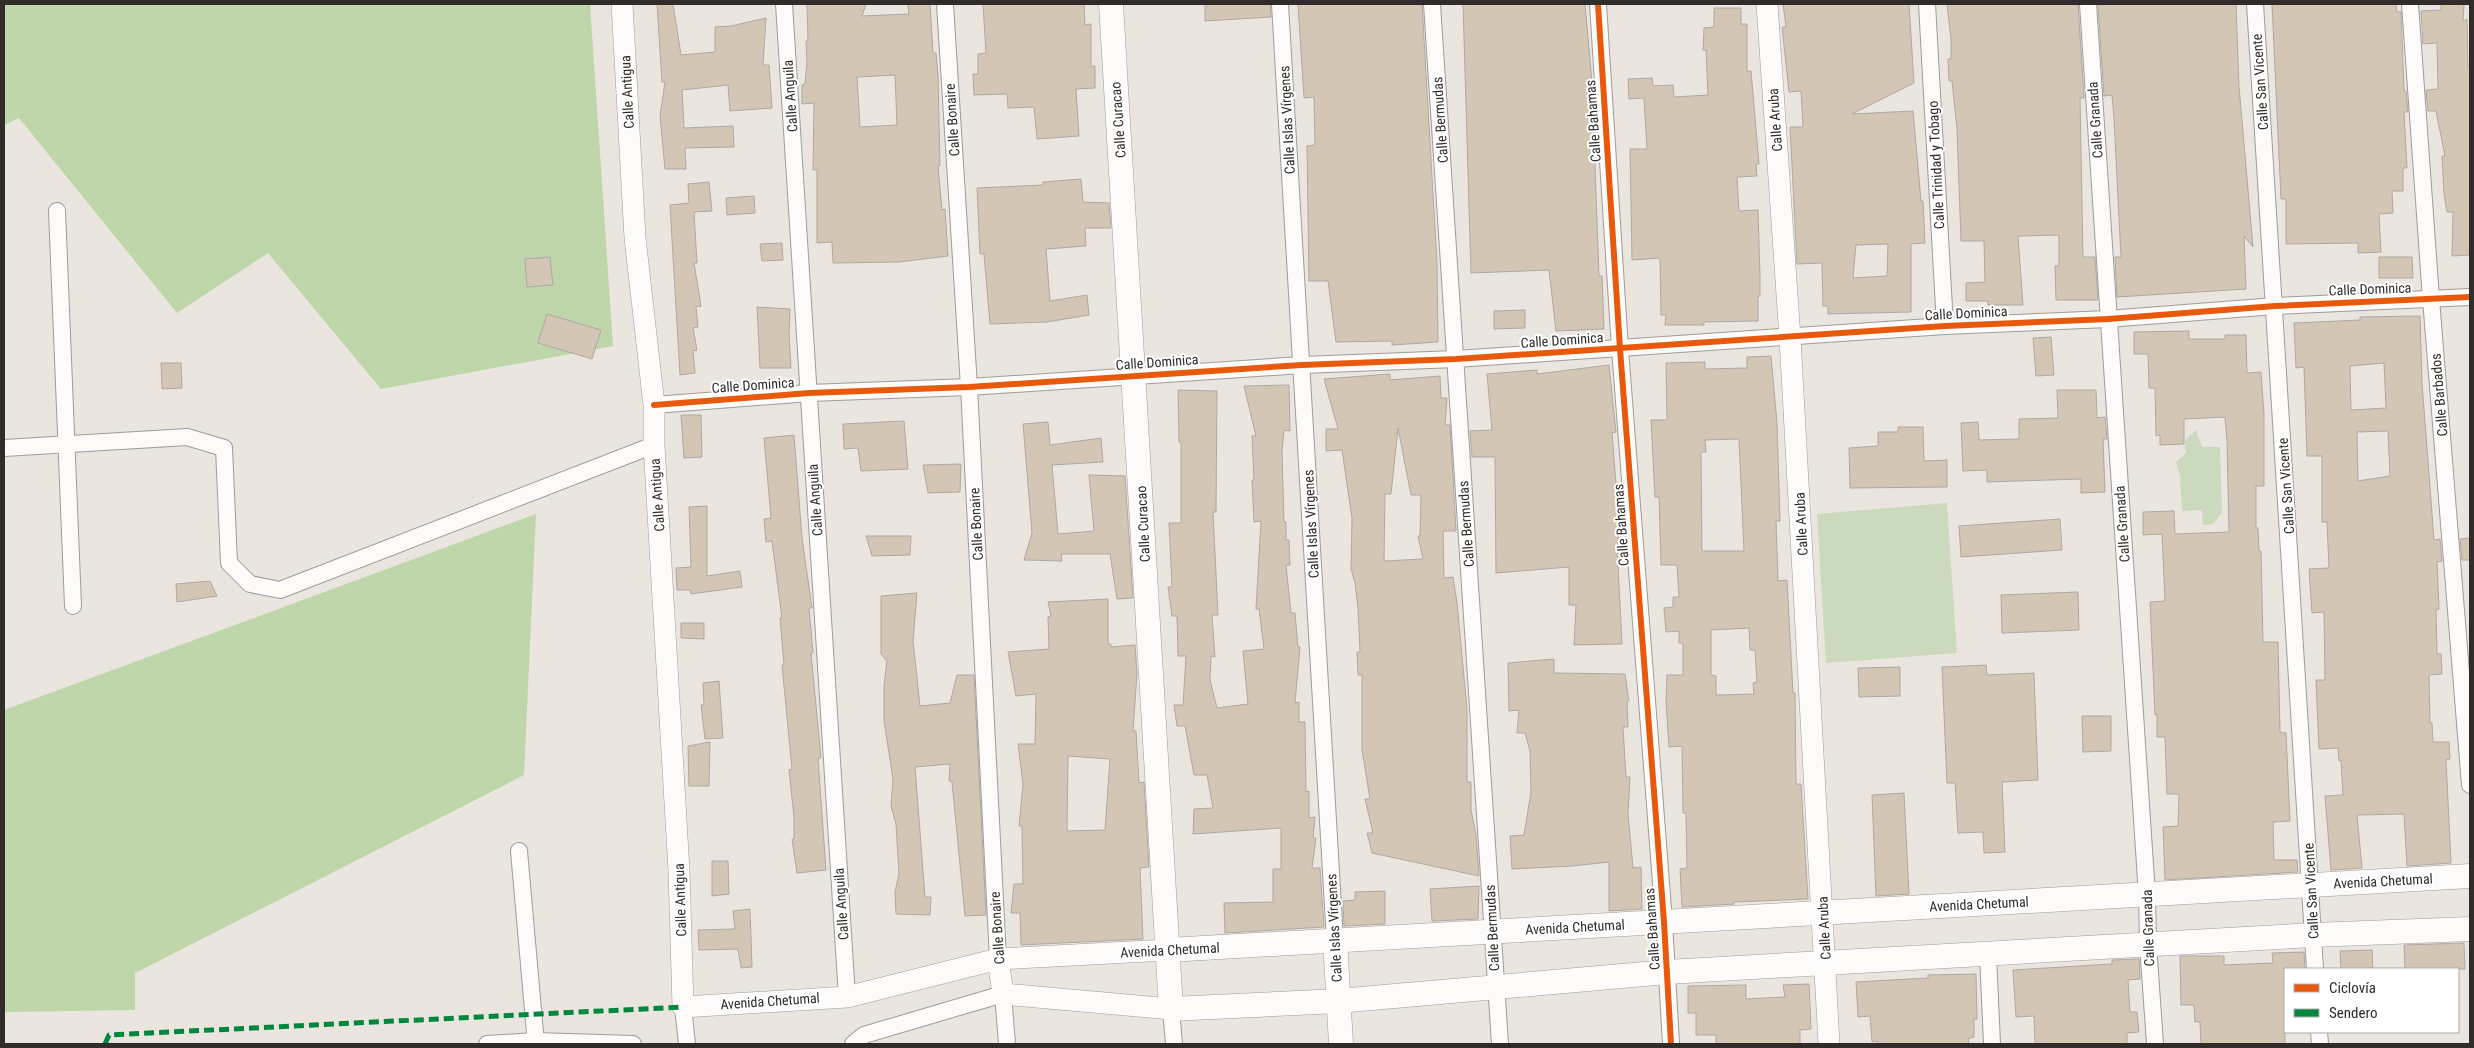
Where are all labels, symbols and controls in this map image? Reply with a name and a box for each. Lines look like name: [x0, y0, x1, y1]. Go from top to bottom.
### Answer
street label: Calle San Vicente: [2249, 33, 2271, 131]
street label: Calle Antigua: [617, 55, 637, 129]
street label: Calle Anguila: [779, 59, 801, 133]
street label: Calle Islas Vírgenes: [1276, 65, 1298, 175]
street label: Calle Bermudas: [1429, 76, 1451, 164]
street label: Calle Bahamas: [1582, 79, 1604, 163]
street label: Calle Curacao: [1107, 81, 1129, 159]
street label: Calle Granada: [2084, 81, 2106, 159]
street label: Calle Bonaire: [941, 83, 963, 157]
street label: Calle Aruba: [1765, 88, 1785, 152]
street label: Calle Trinidad y Tobago: [1925, 100, 1947, 230]
street label: Calle Dominica: [2328, 280, 2412, 298]
street label: Calle Dominica: [1924, 303, 2008, 323]
street label: Calle Dominica: [1520, 329, 1604, 351]
street label: Calle Dominica: [1115, 351, 1199, 373]
street label: Calle Barbados: [2427, 353, 2451, 437]
street label: Calle Dominica: [711, 374, 795, 396]
street label: Calle San Vicente: [2275, 437, 2297, 535]
street label: Calle Antigua: [646, 458, 668, 532]
street label: Calle Anguila: [804, 463, 826, 537]
street label: Calle Islas Vírgenes: [1300, 469, 1322, 579]
street label: Calle Bermudas: [1455, 480, 1477, 568]
street label: Calle Bahamas: [1610, 483, 1632, 567]
street label: Calle Curacao: [1133, 485, 1153, 563]
street label: Calle Granada: [2111, 485, 2133, 563]
street label: Calle Bonaire: [966, 487, 986, 561]
street label: Calle Aruba: [1791, 492, 1811, 556]
street label: Calle San Vicente: [2300, 842, 2322, 940]
street label: Calle Antigua: [671, 863, 689, 937]
street label: Calle Anguila: [830, 867, 852, 941]
street label: Avenida Chetumal: [2333, 870, 2433, 892]
street label: Calle Islas Vírgenes: [1323, 873, 1345, 983]
street label: Calle Bermudas: [1482, 884, 1502, 972]
street label: Calle Bahamas: [1641, 887, 1663, 971]
street label: Calle Granada: [2139, 889, 2157, 967]
street label: Calle Bonaire: [986, 891, 1008, 965]
street label: Avenida Chetumal: [1929, 893, 2029, 915]
street label: Calle Aruba: [1814, 896, 1834, 960]
street label: Avenida Chetumal: [1525, 916, 1625, 938]
street label: Avenida Chetumal: [1120, 939, 1220, 961]
legend: [2284, 968, 2459, 1033]
text: Ciclovía: [2329, 979, 2376, 997]
street label: Avenida Chetumal: [720, 990, 820, 1012]
text: Sendero: [2329, 1004, 2378, 1022]

